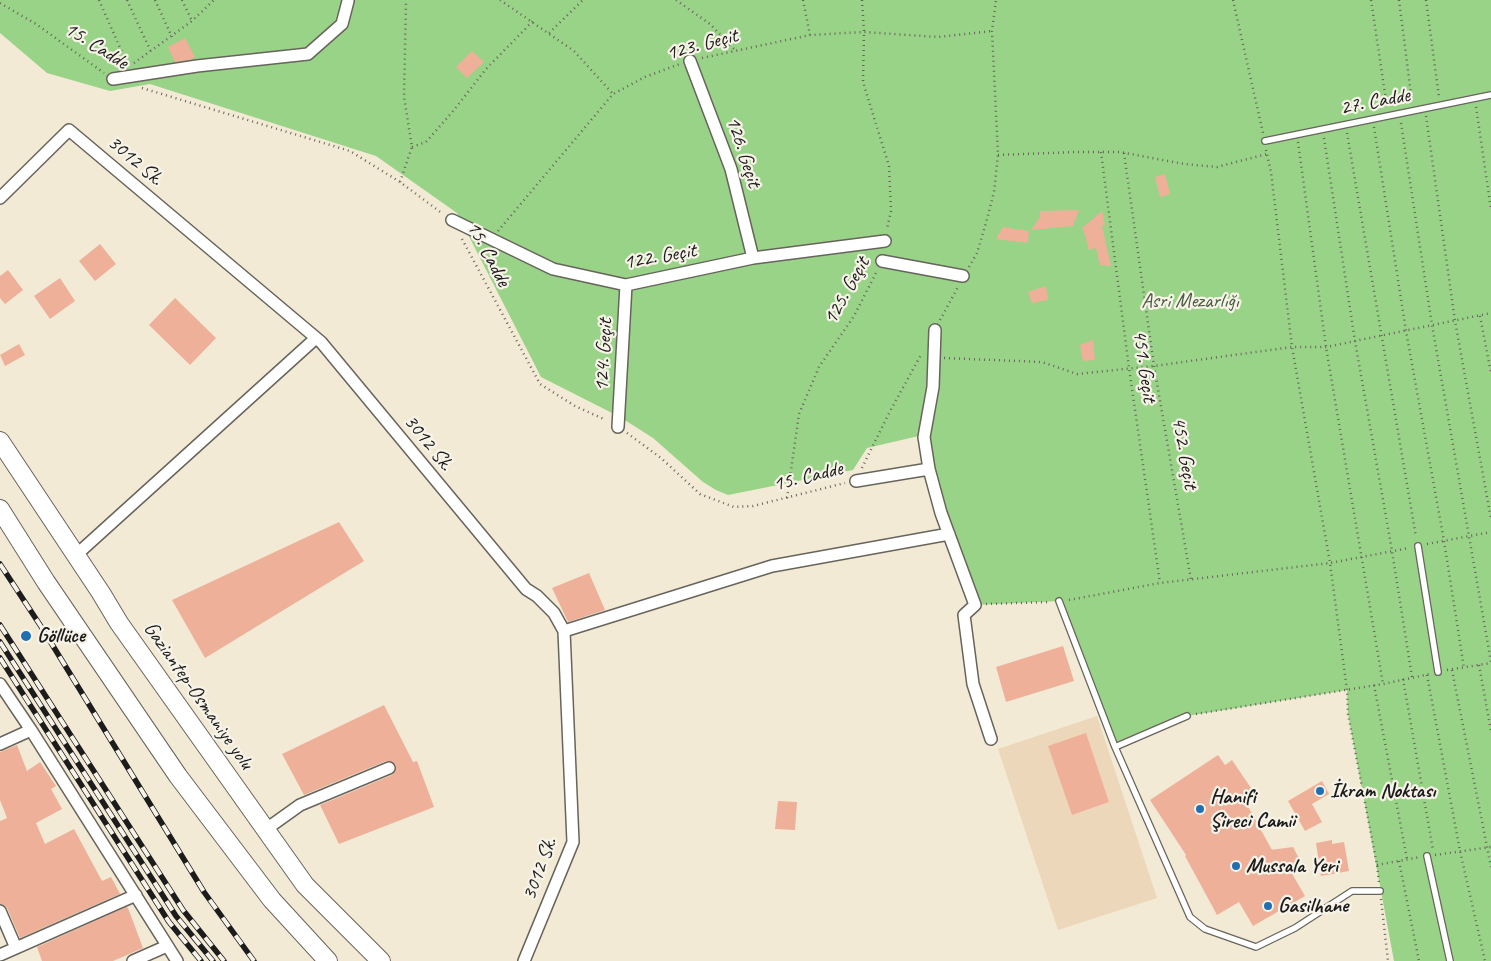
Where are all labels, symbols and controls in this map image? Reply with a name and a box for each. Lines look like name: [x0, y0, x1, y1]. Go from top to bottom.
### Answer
street label: 15. Cadde: [59, 17, 133, 75]
street label: 123. Geçit: [663, 23, 741, 67]
street label: 27. Cadde: [1338, 83, 1412, 121]
street label: 126. Geçit: [720, 113, 766, 191]
street label: 3012 Sk.: [102, 130, 168, 192]
street label: 15. Cadde: [460, 217, 516, 291]
street label: 122. Geçit: [622, 238, 698, 276]
street label: 125. Geçit: [818, 253, 876, 329]
park label: Asri Mezarlığı: [1141, 288, 1239, 314]
street label: 124. Geçit: [590, 318, 618, 392]
street label: 451. Geçit: [1126, 328, 1162, 404]
street label: 3012 Sk.: [398, 410, 458, 476]
street label: 452. Geçit: [1165, 415, 1203, 491]
street label: 15. Cadde: [771, 456, 845, 498]
street label: Gaziantep-Osmaniye yolu: [138, 617, 258, 775]
place label: Göllüce: [37, 623, 85, 649]
marker: Göllüce: [19, 629, 33, 643]
place label: İkram Noktası: [1330, 778, 1436, 804]
place label: Hanifi Şireci Camii: [1210, 784, 1295, 834]
marker: İkram Noktası: [1314, 785, 1326, 797]
marker: Hanifi Şireci Camii: [1194, 803, 1206, 815]
street label: 3012 Sk.: [517, 834, 563, 904]
place label: Mussala Yeri: [1246, 853, 1338, 879]
marker: Mussala Yeri: [1230, 860, 1242, 872]
place label: Gasilhane: [1278, 893, 1348, 919]
marker: Gasilhane: [1262, 900, 1274, 912]

